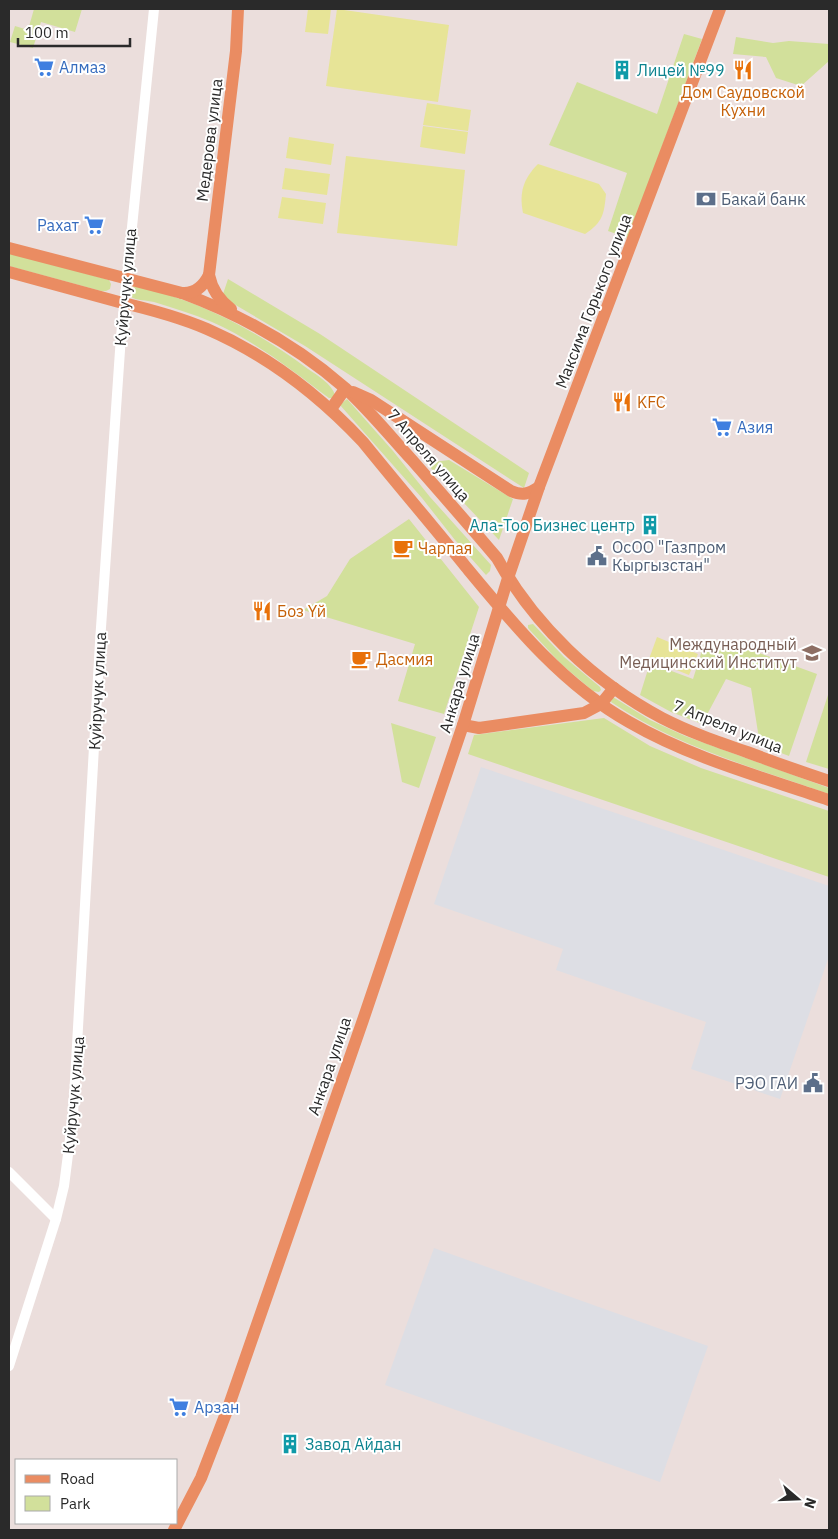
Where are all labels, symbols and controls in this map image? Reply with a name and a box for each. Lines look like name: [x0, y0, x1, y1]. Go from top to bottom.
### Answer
scale bar: [18, 15, 130, 47]
text: 100 m: [25, 23, 69, 42]
supermarket icon: Алмаз: [33, 56, 55, 78]
place label: Алмаз: [59, 57, 106, 77]
building icon: Лицей №99: [611, 59, 633, 81]
restaurant icon: Дом Саудовской Кухни: [732, 59, 754, 81]
place label: Лицей №99: [637, 60, 725, 80]
street label: Медерова улица: [192, 77, 227, 203]
place label: Дом Саудовской Кухни: [681, 82, 805, 120]
bank icon: Бакай банк: [695, 188, 717, 210]
place label: Бакай банк: [721, 189, 806, 209]
street label: Максима Горького улица: [550, 211, 636, 391]
supermarket icon: Рахат: [83, 214, 105, 236]
place label: Рахат: [37, 215, 79, 235]
street label: Куйручук улица: [110, 227, 140, 347]
restaurant icon: KFC: [611, 391, 633, 413]
place label: KFC: [637, 392, 666, 412]
street label: 7 Апреля улица: [383, 404, 475, 506]
supermarket icon: Азия: [711, 416, 733, 438]
place label: Азия: [737, 417, 773, 437]
building icon: Ала-Тоо Бизнес центр: [639, 514, 661, 536]
place label: Ала-Тоо Бизнес центр: [469, 515, 635, 535]
cafe icon: Чарпая: [392, 537, 414, 559]
place label: ОсОО "Газпром Кыргызстан": [612, 537, 726, 575]
place label: Чарпая: [418, 538, 472, 558]
public building icon: ОсОО "Газпром Кыргызстан": [586, 545, 608, 567]
restaurant icon: Боз Үй: [251, 600, 273, 622]
place label: Боз Үй: [277, 601, 326, 621]
street label: Куйручук улица: [84, 631, 110, 751]
street label: Анкара улица: [434, 631, 484, 735]
place label: Международный Медицинский Институт: [619, 634, 797, 672]
school or university icon: Международный Медицинский Институт: [801, 642, 823, 664]
cafe icon: Дасмия: [350, 648, 372, 670]
place label: Дасмия: [376, 649, 433, 669]
street label: 7 Апреля улица: [670, 695, 786, 757]
street label: Анкара улица: [303, 1014, 355, 1118]
street label: Куйручук улица: [58, 1035, 88, 1155]
public building icon: РЭО ГАИ: [802, 1072, 824, 1094]
place label: РЭО ГАИ: [735, 1073, 798, 1093]
supermarket icon: Арзан: [168, 1396, 190, 1418]
place label: Арзан: [194, 1397, 239, 1417]
building icon: Завод Айдан: [279, 1433, 301, 1455]
place label: Завод Айдан: [305, 1434, 401, 1454]
legend: [15, 1459, 178, 1524]
text: Road: [60, 1469, 95, 1488]
north arrow: [773, 1474, 823, 1524]
text: Park: [60, 1494, 90, 1513]
text: N: [800, 1496, 820, 1511]

